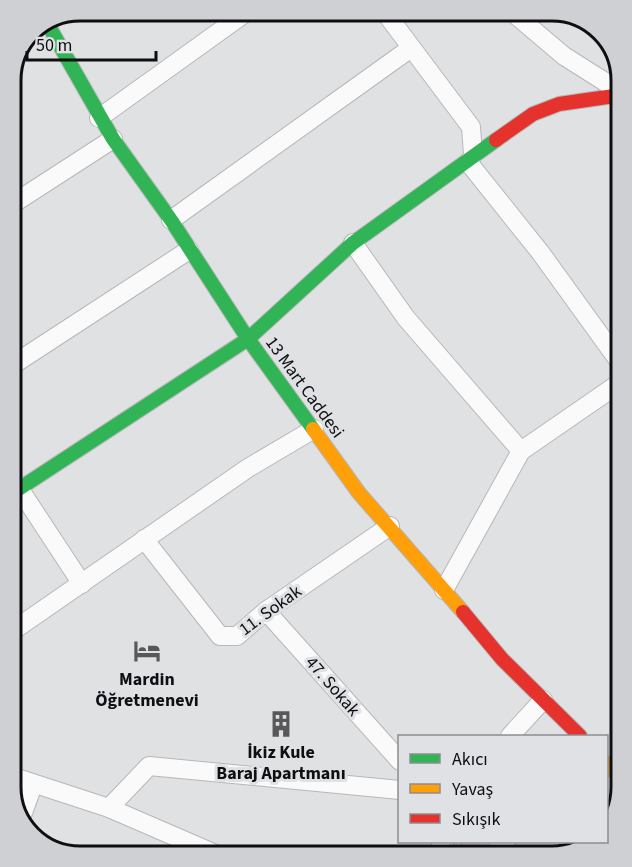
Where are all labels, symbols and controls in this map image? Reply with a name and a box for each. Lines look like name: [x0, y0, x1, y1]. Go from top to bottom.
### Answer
scale bar: [27, 24, 156, 62]
text: 50 m: [36, 33, 72, 58]
street label: 13 Mart Caddesi: [259, 331, 350, 443]
street label: 11. Sokak: [234, 579, 307, 642]
hotel icon: Mardin Öğretmenevi: [132, 636, 162, 666]
street label: 47. Sokak: [300, 651, 366, 722]
place label: Mardin Öğretmenevi: [95, 667, 199, 713]
building icon: İkiz Kule Baraj Apartmanı: [266, 709, 296, 739]
legend: [398, 735, 608, 843]
place label: İkiz Kule Baraj Apartmanı: [216, 740, 346, 786]
text: Akıcı: [452, 747, 488, 772]
text: Yavaş: [451, 777, 493, 802]
text: Sıkışık: [452, 807, 500, 832]

